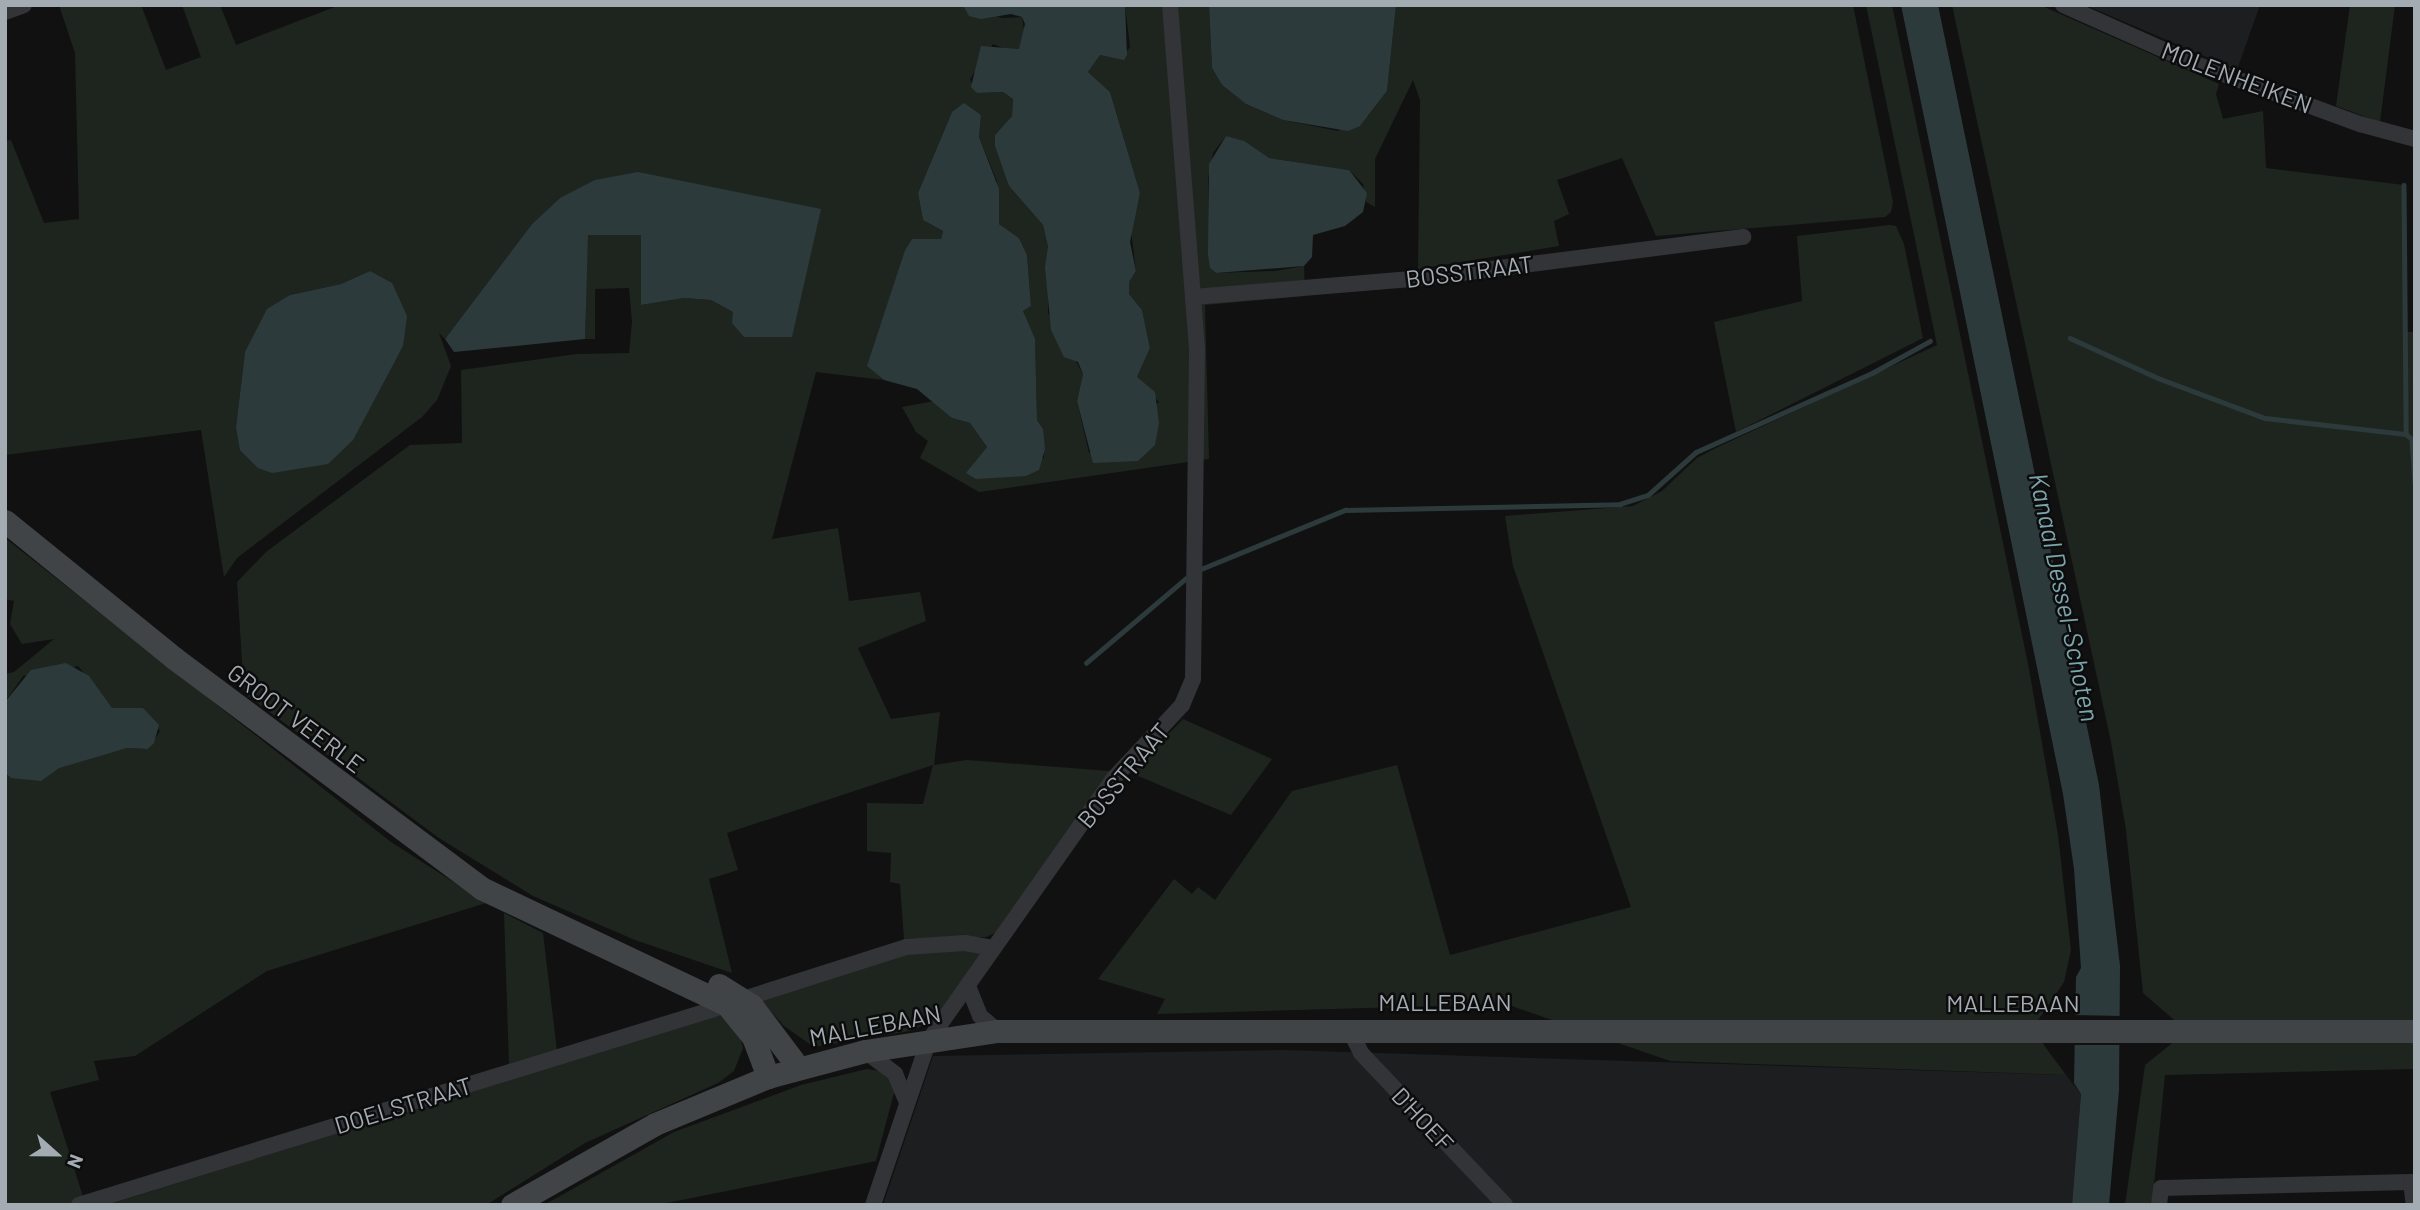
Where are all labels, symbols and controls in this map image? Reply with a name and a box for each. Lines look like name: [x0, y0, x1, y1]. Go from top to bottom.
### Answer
street label: MOLENHEIKEN: [2158, 35, 2316, 119]
street label: BOSSTRAAT: [1404, 249, 1534, 293]
water label: Kanaal Dessel-Schoten: [2023, 470, 2107, 724]
street label: GROOT VEERLE: [222, 657, 370, 779]
street label: BOSSTRAAT: [1071, 717, 1175, 833]
street label: MALLEBAAN: [1378, 988, 1512, 1016]
street label: MALLEBAAN: [1946, 989, 2080, 1017]
street label: MALLEBAAN: [807, 998, 943, 1052]
street label: DOELSTRAAT: [331, 1070, 475, 1140]
street label: D'HOEF: [1386, 1081, 1460, 1157]
north arrow: [21, 1119, 91, 1189]
text: N: [63, 1152, 89, 1172]

